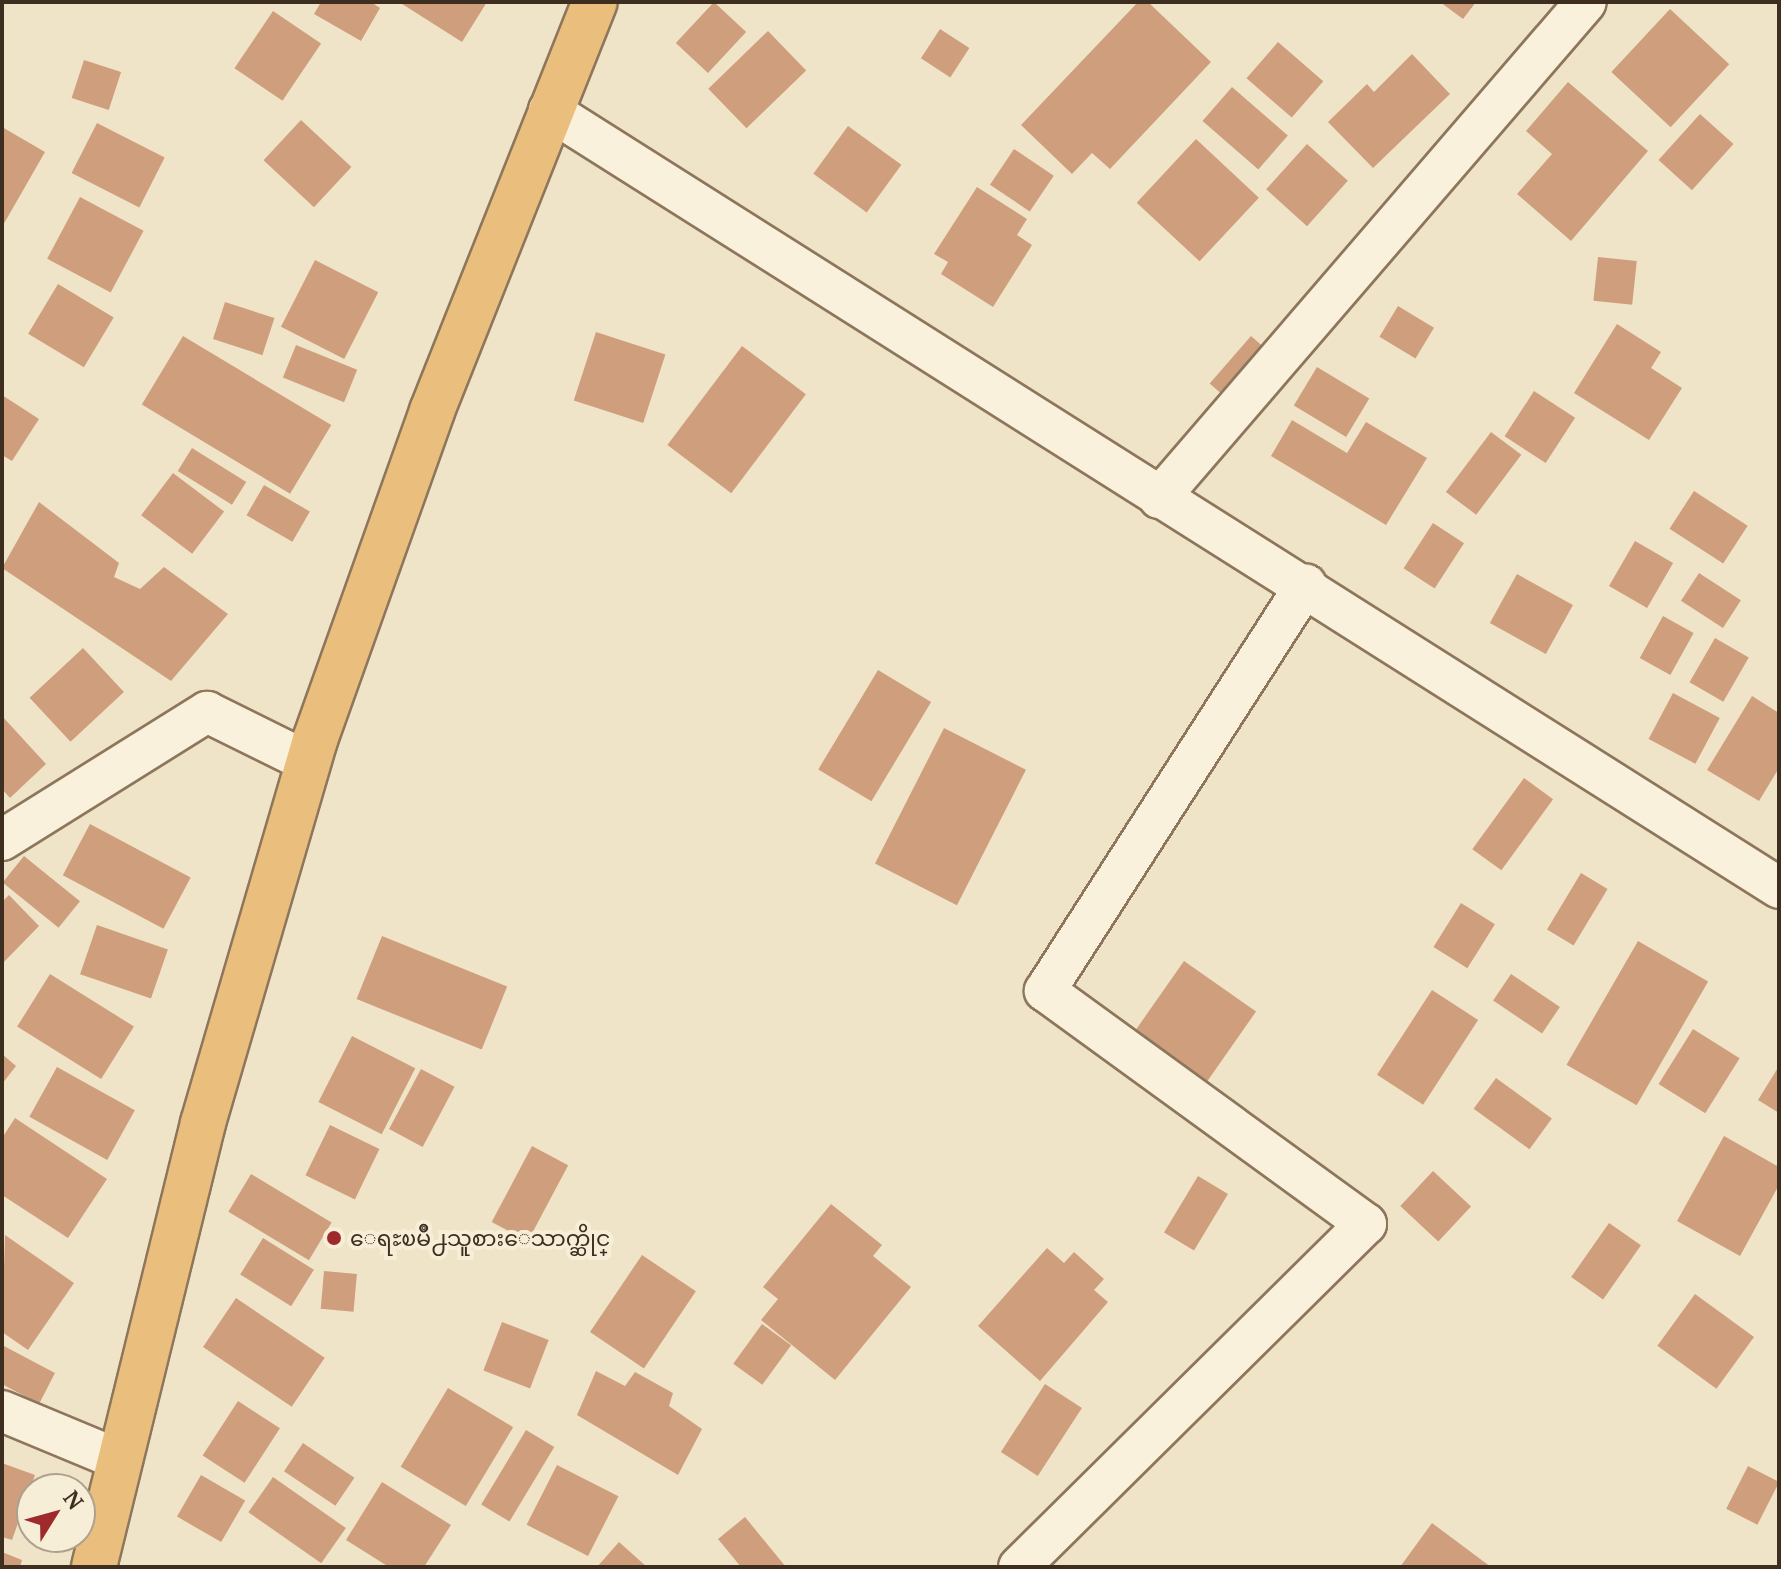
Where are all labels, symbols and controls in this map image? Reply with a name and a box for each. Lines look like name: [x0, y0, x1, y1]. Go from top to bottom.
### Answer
place label: ေရႊၿမိဳ႕သူစားေသာက္ဆိုင္: [350, 1225, 610, 1251]
marker: ေရႊၿမိဳ႕သူစားေသာက္ဆိုင္: [325, 1229, 343, 1247]
north arrow: [16, 1473, 96, 1553]
text: N: [57, 1484, 91, 1515]

